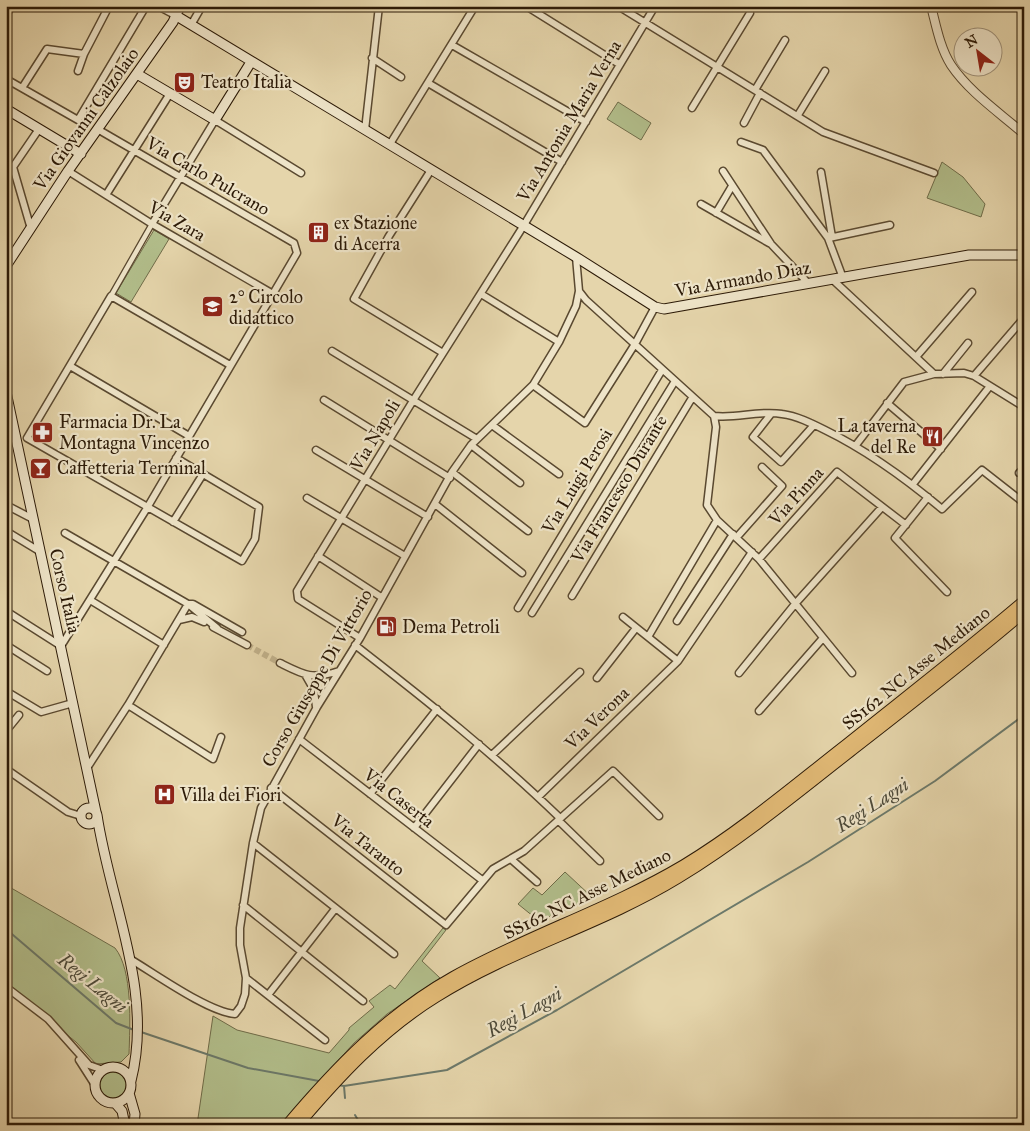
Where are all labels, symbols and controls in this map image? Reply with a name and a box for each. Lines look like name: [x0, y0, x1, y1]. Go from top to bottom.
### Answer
north arrow: [952, 28, 1002, 78]
text: N: [962, 31, 981, 52]
street label: Via Antonia Maria Verna: [512, 36, 626, 207]
street label: Via Giovanni Calzolaio: [28, 43, 144, 195]
theatre icon: Teatro Italia: [173, 70, 197, 94]
place label: Teatro Italia: [201, 71, 292, 93]
street label: Via Carlo Pulcrano: [141, 131, 274, 220]
street label: Via Zara: [144, 195, 210, 246]
place label: ex Stazione di Acerra: [334, 212, 417, 255]
building icon: ex Stazione di Acerra: [306, 221, 330, 245]
street label: Via Armando Diaz: [672, 256, 813, 302]
place label: 2° Circolo didattico: [229, 286, 303, 329]
school or university icon: 2° Circolo didattico: [201, 295, 225, 319]
street label: Via Napoli: [345, 395, 405, 476]
place label: Farmacia Dr. La Montagna Vincenzo: [59, 411, 209, 455]
street label: Via Francesco Durante: [566, 411, 672, 568]
place label: La taverna del Re: [837, 415, 916, 458]
pharmacy icon: Farmacia Dr. La Montagna Vincenzo: [31, 420, 55, 444]
street label: Via Luigi Perosi: [536, 424, 618, 539]
restaurant icon: La taverna del Re: [920, 424, 944, 448]
bar icon: Caffetteria Terminal: [29, 456, 53, 480]
place label: Caffetteria Terminal: [57, 457, 206, 479]
street label: Via Pinna: [763, 462, 828, 531]
street label: Corso Italia: [45, 546, 86, 636]
street label: Corso Giuseppe Di Vittorio: [257, 585, 377, 771]
street label: SS162 NC Asse Mediano: [838, 602, 994, 734]
fuel station icon: Dema Petroli: [374, 615, 398, 639]
place label: Dema Petroli: [402, 616, 500, 638]
street label: Via Verona: [560, 682, 634, 755]
street label: Via Caserta: [359, 763, 439, 833]
water label: Regi Lagni: [830, 773, 913, 838]
hospital icon: Villa dei Fiori: [152, 783, 176, 807]
place label: Villa dei Fiori: [179, 784, 282, 806]
street label: Via Taranto: [326, 809, 409, 881]
street label: SS162 NC Asse Mediano: [499, 844, 675, 944]
water label: Regi Lagni: [53, 947, 133, 1018]
water label: Regi Lagni: [481, 982, 566, 1043]

